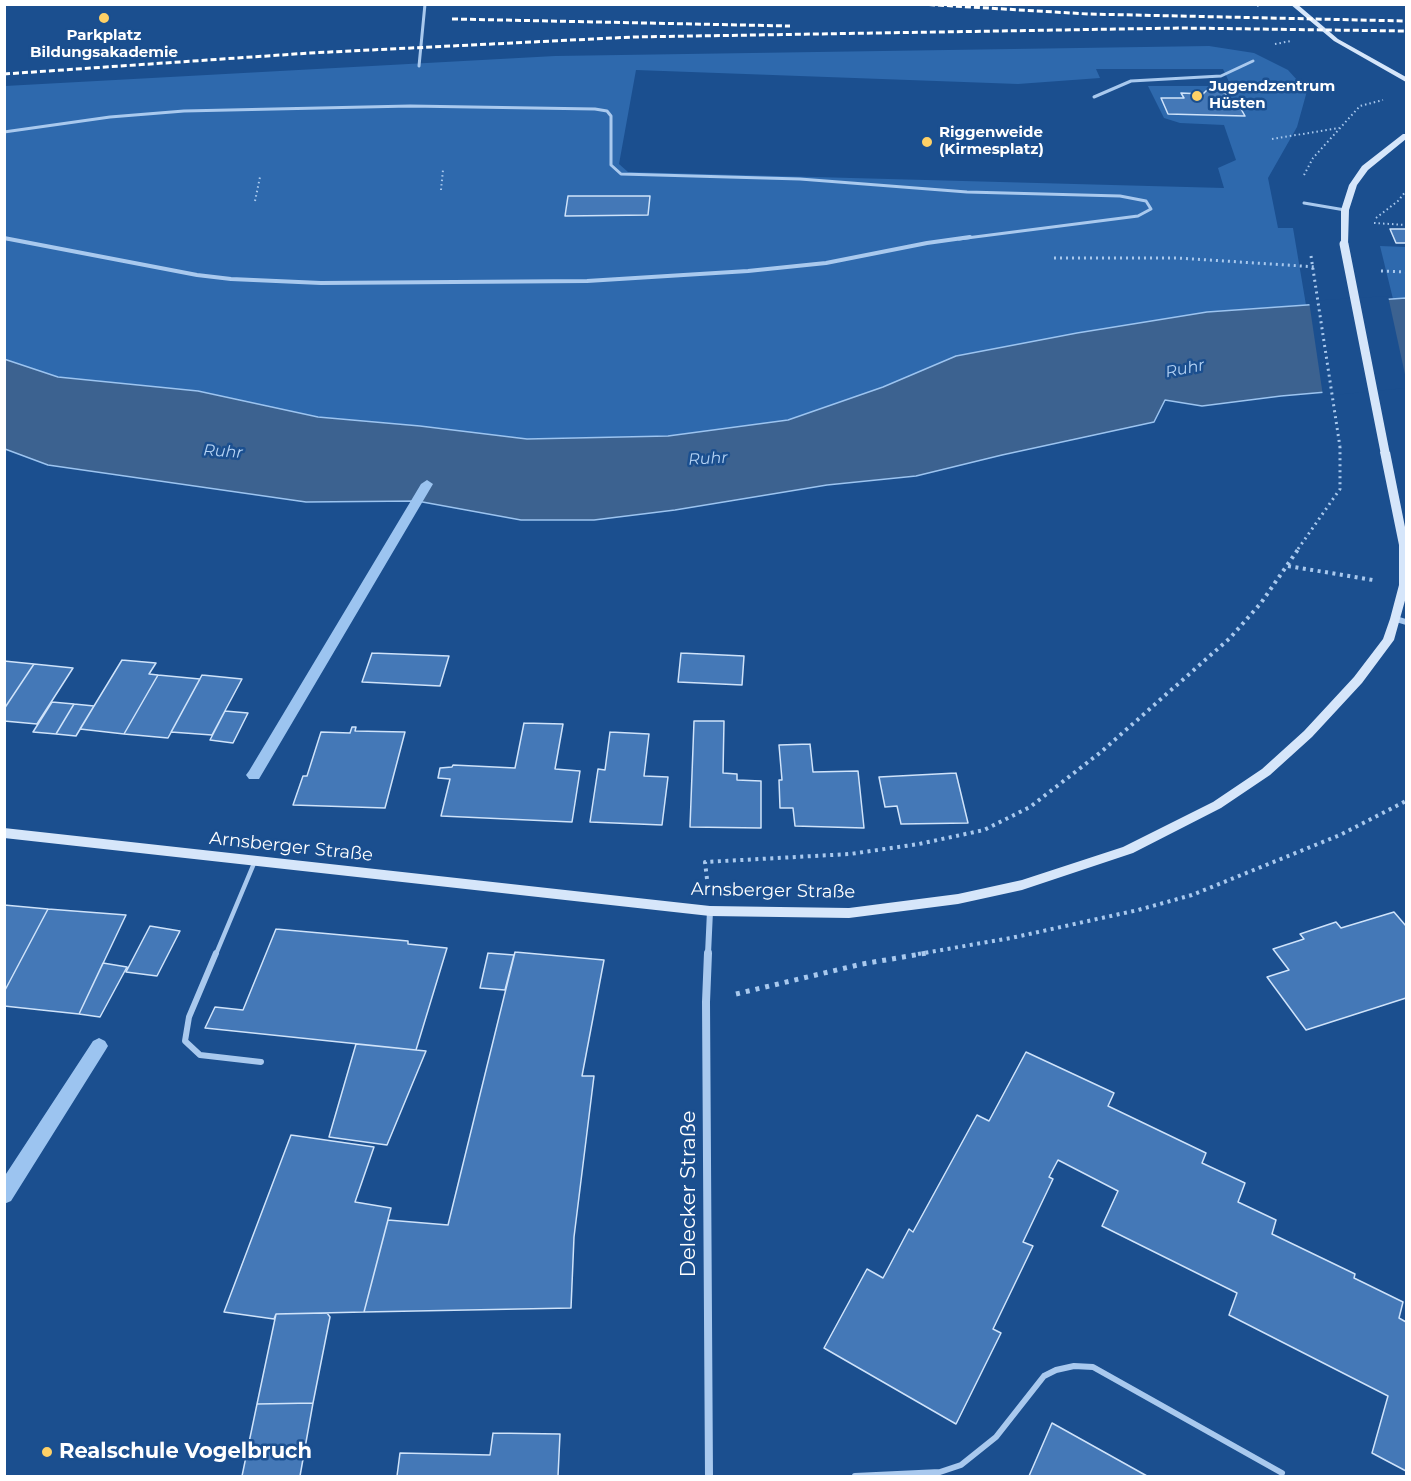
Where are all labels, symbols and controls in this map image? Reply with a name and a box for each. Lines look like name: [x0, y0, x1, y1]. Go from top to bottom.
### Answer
marker: Parkplatz Bildungsakademie: [97, 11, 111, 25]
place label: Parkplatz Bildungsakademie: [30, 27, 178, 62]
place label: Jugendzentrum Hüsten: [1209, 78, 1335, 113]
marker: Jugendzentrum Hüsten: [1190, 89, 1204, 103]
place label: Riggenweide (Kirmesplatz): [939, 124, 1044, 159]
marker: Riggenweide (Kirmesplatz): [920, 135, 934, 149]
water label: Ruhr: [1164, 356, 1206, 382]
water label: Ruhr: [203, 441, 243, 463]
water label: Ruhr: [688, 448, 728, 470]
street label: Arnsberger Straße: [208, 828, 374, 866]
street label: Arnsberger Straße: [691, 879, 855, 903]
street label: Delecker Straße: [676, 1111, 702, 1277]
place label: Realschule Vogelbruch: [59, 1439, 312, 1465]
marker: Realschule Vogelbruch: [40, 1445, 54, 1459]

